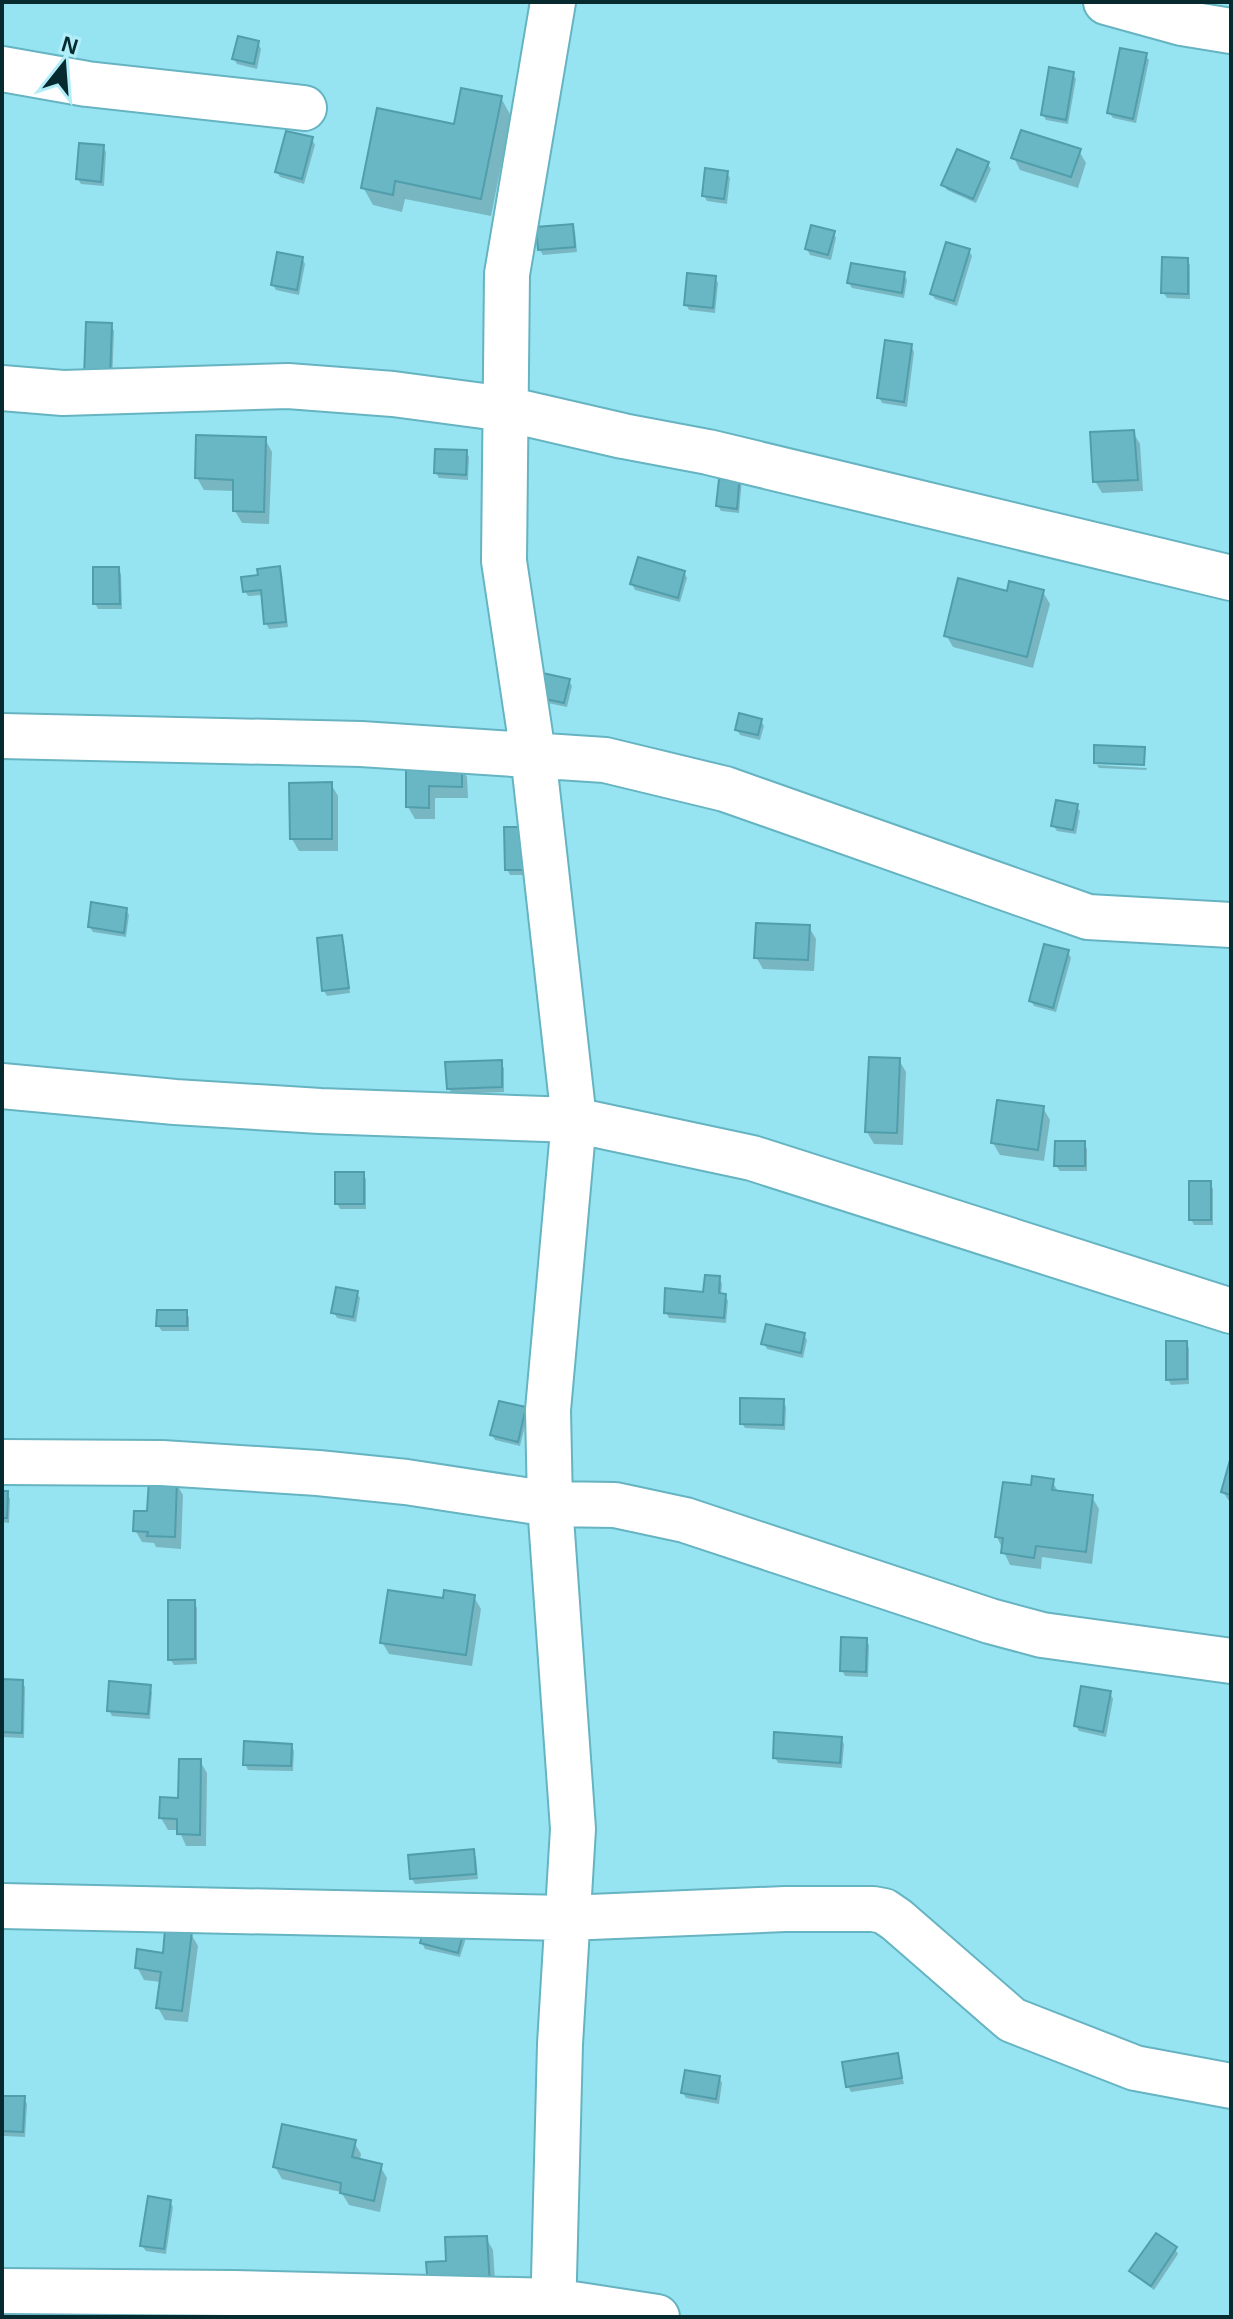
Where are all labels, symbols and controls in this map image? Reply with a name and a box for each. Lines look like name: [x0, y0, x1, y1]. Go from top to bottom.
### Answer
north arrow: [24, 24, 104, 104]
text: N: [58, 31, 81, 60]

